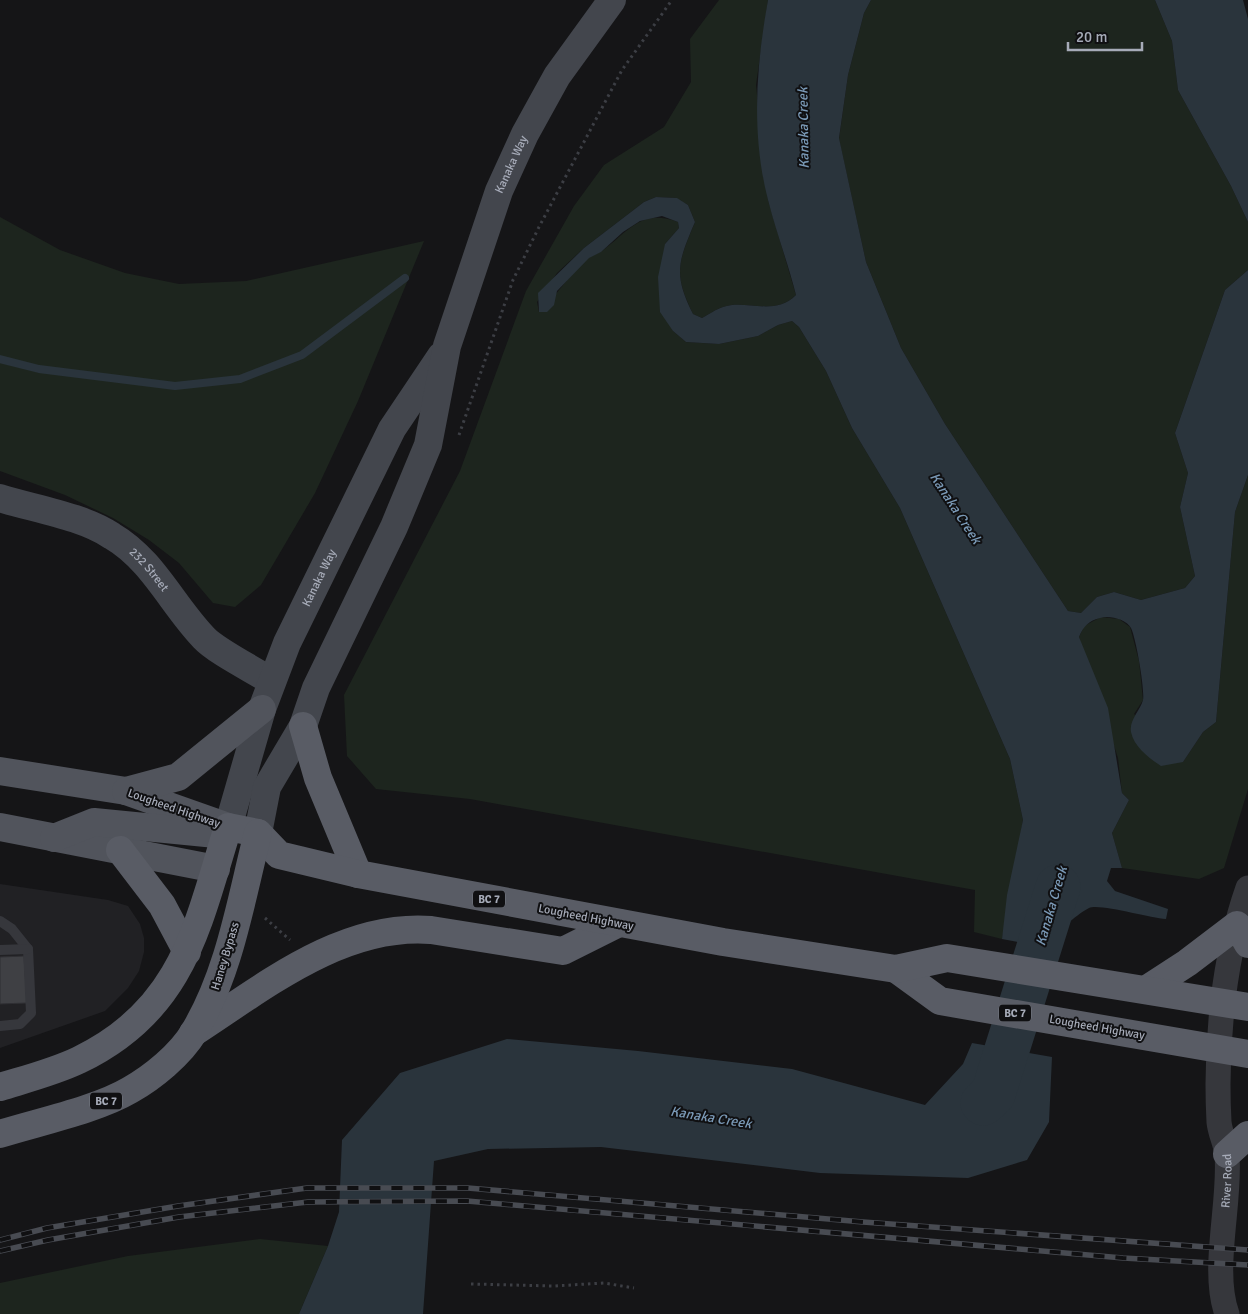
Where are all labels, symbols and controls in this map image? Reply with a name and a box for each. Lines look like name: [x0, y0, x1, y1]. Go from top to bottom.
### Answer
scale bar: [1068, 20, 1142, 52]
text: 20 m: [1076, 28, 1107, 46]
water label: Kanaka Creek: [794, 85, 813, 169]
street label: Kanaka Way: [492, 133, 531, 196]
water label: Kanaka Creek: [926, 469, 986, 549]
street label: 232 Street: [126, 545, 172, 595]
street label: Kanaka Way: [299, 547, 340, 609]
street label: Lougheed Highway: [126, 786, 222, 831]
water label: Kanaka Creek: [1032, 863, 1071, 948]
road number: BC 7: [473, 891, 505, 908]
street label: Lougheed Highway: [537, 901, 635, 934]
street label: Haney Bypass: [208, 920, 243, 992]
road number: BC 7: [999, 1004, 1031, 1021]
street label: Lougheed Highway: [1048, 1012, 1146, 1043]
road number: BC 7: [90, 1092, 122, 1110]
water label: Kanaka Creek: [669, 1103, 755, 1133]
street label: River Road: [1218, 1153, 1236, 1209]

